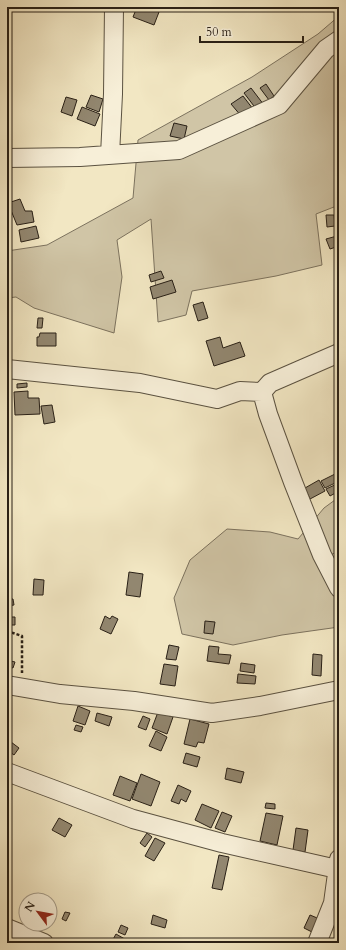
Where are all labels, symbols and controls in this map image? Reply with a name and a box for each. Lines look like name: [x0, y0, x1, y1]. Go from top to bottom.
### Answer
scale bar: [200, 18, 303, 44]
text: 50 m: [206, 24, 233, 40]
north arrow: [18, 892, 58, 932]
text: N: [21, 899, 39, 915]

